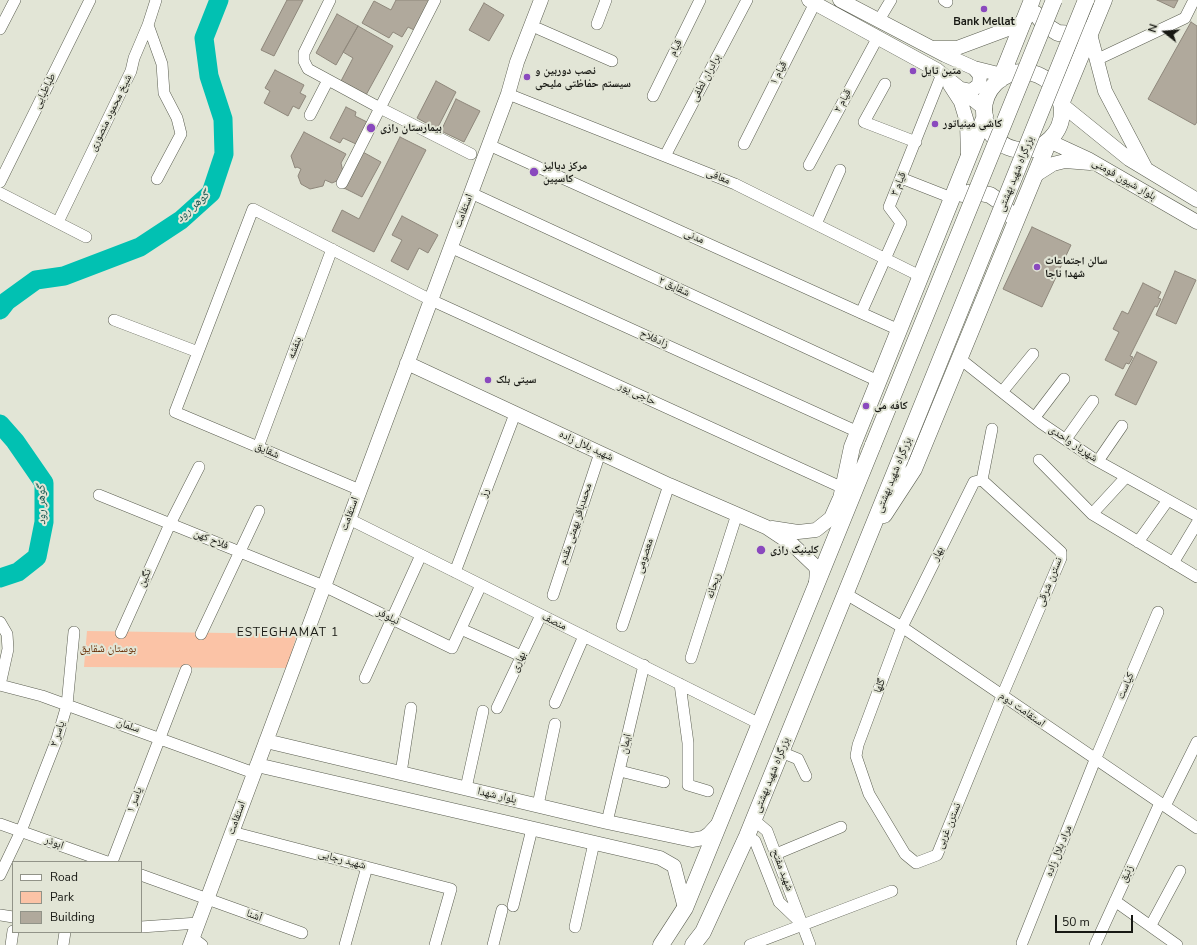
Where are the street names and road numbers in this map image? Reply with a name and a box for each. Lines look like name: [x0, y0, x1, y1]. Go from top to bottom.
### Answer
street label: قیام: [666, 38, 686, 58]
street label: برادران لطفی: [688, 52, 724, 104]
street label: قیام ۱: [768, 59, 790, 87]
street label: طباطبایی: [31, 71, 59, 111]
street label: شیخ محمود منصوری: [87, 72, 135, 154]
street label: قیام ۲: [831, 87, 855, 115]
street label: بزرگراه شهید بهشتی: [995, 134, 1037, 214]
street label: بلوار شیون فومنی: [1090, 156, 1158, 204]
street label: معافی: [704, 166, 732, 188]
street label: قیام ۳: [888, 170, 910, 198]
street label: استقامت: [452, 192, 476, 230]
street label: مدنی: [682, 227, 706, 247]
street label: شقایق ۲: [656, 274, 692, 300]
street label: زادفلاح: [638, 327, 670, 351]
street label: بنفشه: [285, 335, 305, 361]
street label: حاجی پور: [616, 379, 658, 409]
street label: شهریار واحدی: [1046, 423, 1100, 465]
street label: شهید بلال زاده: [557, 428, 615, 464]
street label: بزرگراه شهید بهشتی: [873, 435, 915, 515]
street label: شقایق: [253, 440, 281, 462]
street label: محمدباقر بهمنی مقدم: [557, 482, 595, 566]
street label: رز: [477, 487, 493, 499]
street label: استقامت: [338, 495, 362, 533]
street label: فلاح کهن: [192, 527, 230, 553]
street label: معصومی: [633, 537, 657, 575]
street label: بهار: [929, 545, 947, 563]
street label: نسترن شرقی: [1034, 555, 1066, 609]
street label: نگین: [135, 567, 155, 589]
street label: ریحانه: [704, 572, 724, 600]
street label: نیلوفر: [374, 606, 402, 628]
street label: منصف: [540, 610, 568, 634]
street label: بهاری: [509, 650, 529, 674]
street label: کیاست: [1115, 671, 1137, 701]
street label: گلها: [871, 677, 889, 695]
street label: استقامت دوم: [997, 689, 1047, 731]
street label: سلمان: [115, 716, 141, 736]
street label: یاسر ۲: [48, 720, 68, 748]
street label: ایمان: [617, 733, 635, 755]
street label: بزرگراه شهید بهشتی: [751, 735, 793, 815]
street label: یاسر ۱: [124, 785, 146, 815]
street label: بلوار شهدا: [476, 785, 518, 807]
street label: استقامت: [225, 799, 249, 837]
street label: نسترن غربی: [934, 801, 964, 851]
street label: مراد بلال زاده: [1043, 823, 1075, 879]
street label: ابوذر: [43, 833, 65, 853]
street label: شهید رجایی: [317, 847, 367, 873]
street label: شهید مفتح: [768, 847, 796, 893]
street label: زنبق: [1117, 863, 1137, 885]
street label: آشنا: [244, 907, 264, 925]

